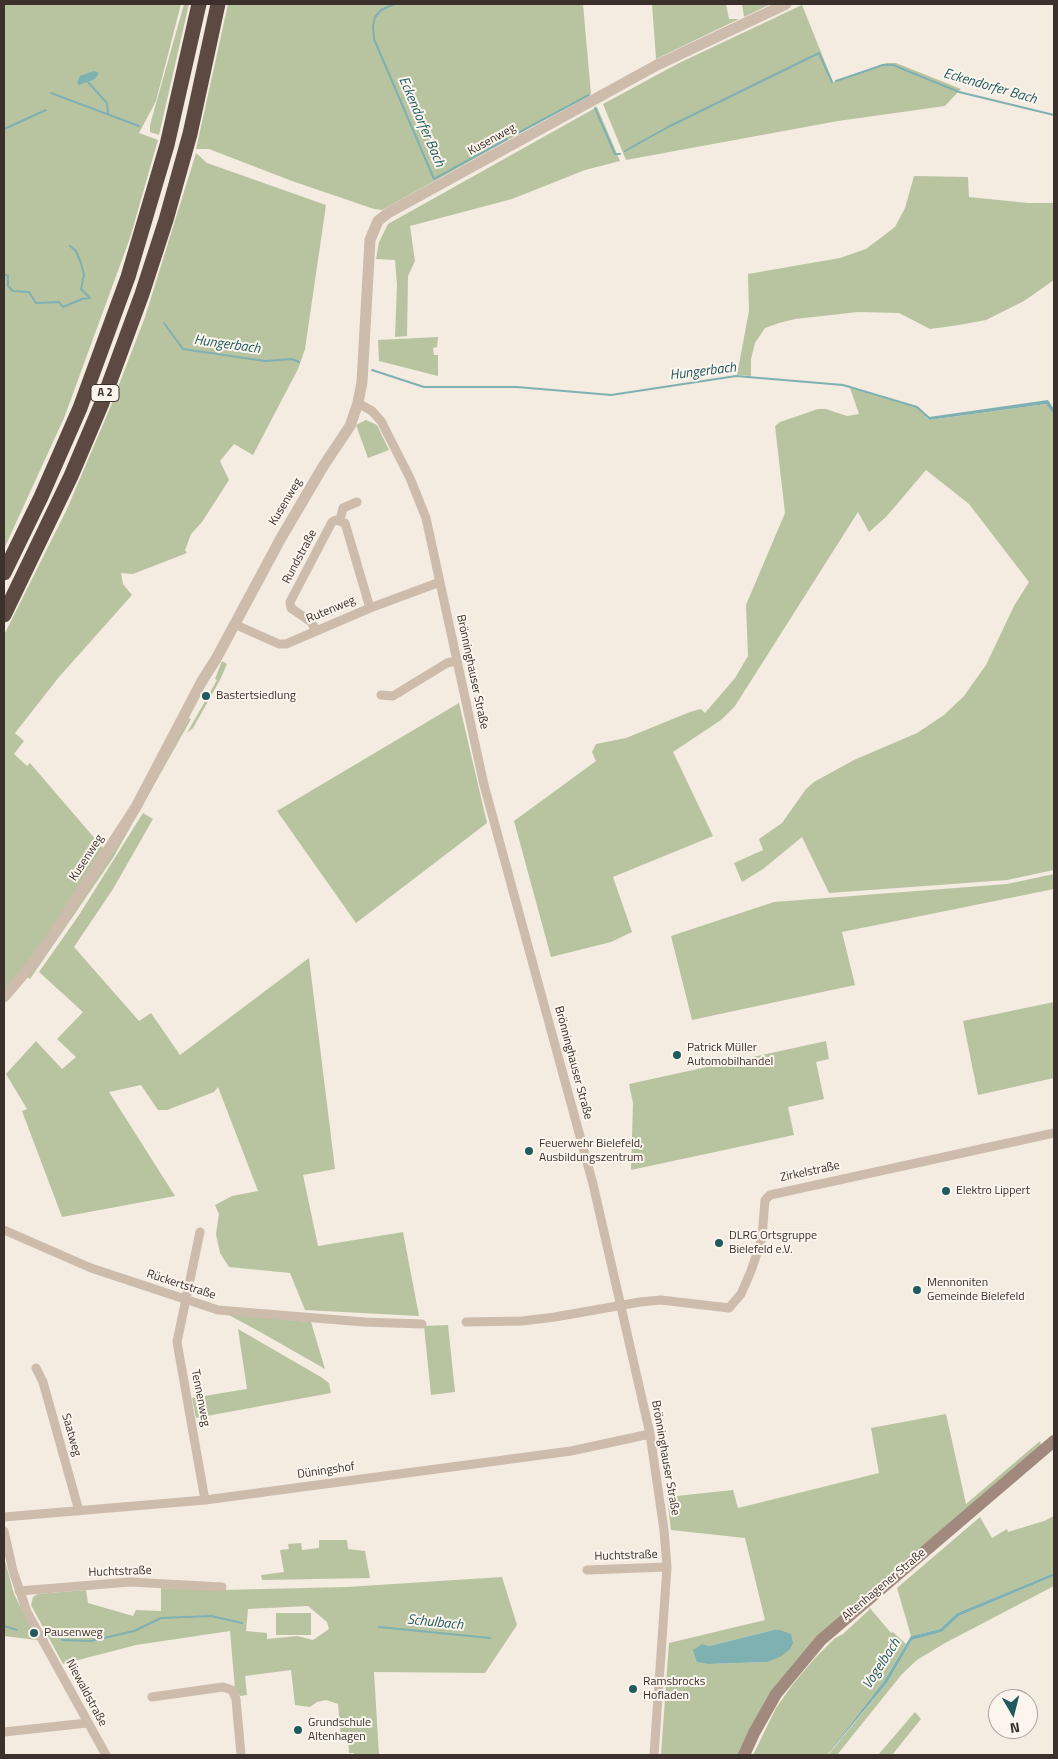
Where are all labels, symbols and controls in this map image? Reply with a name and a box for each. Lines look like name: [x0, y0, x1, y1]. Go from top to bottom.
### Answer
water label: Eckendorfer Bach: [941, 66, 1039, 108]
water label: Eckendorfer Bach: [394, 74, 448, 170]
street label: Kusenweg: [466, 121, 518, 159]
water label: Hungerbach: [193, 332, 261, 358]
water label: Hungerbach: [669, 360, 737, 384]
road number: A 2: [91, 384, 119, 402]
street label: Kusenweg: [266, 476, 306, 528]
street label: Rundstraße: [280, 527, 320, 587]
street label: Rutenweg: [304, 593, 358, 627]
street label: Brönninghauser Straße: [453, 613, 491, 731]
place label: Bastertsiedlung: [216, 689, 296, 703]
marker: Bastertsiedlung: [200, 690, 212, 702]
street label: Kusenweg: [67, 832, 107, 884]
street label: Brönninghauser Straße: [551, 1005, 595, 1121]
place label: Patrick Müller Automobilhandel: [687, 1041, 773, 1069]
marker: Patrick Müller Automobilhandel: [671, 1049, 683, 1061]
place label: Feuerwehr Bielefeld, Ausbildungszentrum: [539, 1137, 643, 1165]
marker: Feuerwehr Bielefeld, Ausbildungszentrum: [523, 1145, 535, 1157]
street label: Zirkelstraße: [779, 1159, 841, 1185]
place label: Elektro Lippert: [956, 1184, 1030, 1198]
marker: Elektro Lippert: [940, 1185, 952, 1197]
place label: DLRG Ortsgruppe Bielefeld e.V.: [729, 1229, 817, 1257]
marker: DLRG Ortsgruppe Bielefeld e.V.: [713, 1237, 725, 1249]
street label: Rückertstraße: [145, 1267, 217, 1303]
place label: Mennoniten Gemeinde Bielefeld: [927, 1276, 1025, 1304]
marker: Mennoniten Gemeinde Bielefeld: [911, 1284, 923, 1296]
street label: Tennenweg: [187, 1368, 213, 1428]
street label: Brönninghauser Straße: [648, 1399, 682, 1517]
street label: Saatweg: [58, 1412, 84, 1458]
street label: Düningshof: [296, 1460, 356, 1482]
street label: Altenhagener Straße: [839, 1546, 929, 1624]
street label: Huchtstraße: [594, 1548, 658, 1564]
street label: Huchtstraße: [88, 1564, 152, 1580]
water label: Schulbach: [406, 1612, 464, 1634]
place label: Pausenweg: [44, 1626, 103, 1640]
marker: Pausenweg: [28, 1627, 40, 1639]
water label: Vogelbach: [859, 1636, 905, 1692]
street label: Niewaldstraße: [62, 1657, 110, 1729]
place label: Ramsbrocks Hofladen: [643, 1675, 705, 1703]
marker: Ramsbrocks Hofladen: [627, 1683, 639, 1695]
north arrow: [988, 1689, 1038, 1739]
place label: Grundschule Altenhagen: [308, 1716, 371, 1744]
text: N: [1009, 1717, 1021, 1739]
marker: Grundschule Altenhagen: [292, 1724, 304, 1736]

